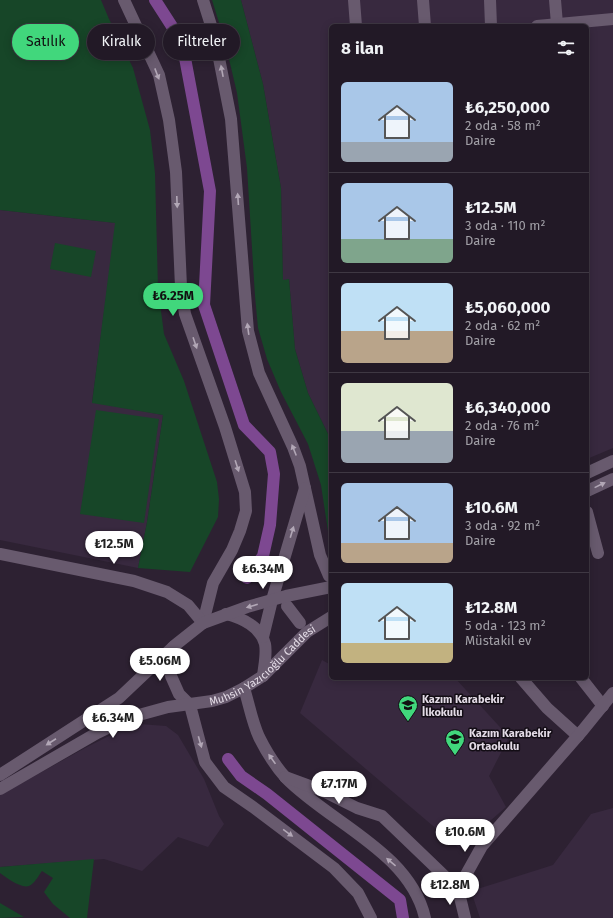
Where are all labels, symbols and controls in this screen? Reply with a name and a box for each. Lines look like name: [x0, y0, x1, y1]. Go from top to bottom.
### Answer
chip: Satılık: [12, 24, 79, 60]
chip: Kiralık: [87, 24, 155, 60]
chip: Filtreler: [163, 24, 240, 60]
icon: filters: [555, 37, 577, 59]
text: 8 ilan: [341, 38, 384, 59]
one-way arrow: [218, 65, 224, 77]
one-way arrow: [155, 68, 161, 80]
text: ₺6,250,000: [465, 97, 550, 118]
icon: home: [373, 98, 421, 146]
text: 2 oda · 58 m²: [465, 118, 541, 133]
text: Daire: [465, 133, 496, 148]
one-way arrow: [234, 193, 241, 205]
one-way arrow: [174, 196, 180, 209]
text: ₺12.5M: [465, 197, 517, 218]
icon: home: [373, 199, 421, 247]
text: 3 oda · 110 m²: [465, 218, 545, 233]
text: Daire: [465, 233, 496, 248]
pin: ₺6.25M: [140, 283, 206, 317]
text: ₺6.25M: [152, 288, 194, 303]
text: ₺5,060,000: [465, 297, 551, 318]
icon: home: [373, 299, 421, 347]
text: 2 oda · 62 m²: [465, 318, 540, 333]
one-way arrow: [245, 323, 251, 335]
text: Daire: [465, 333, 496, 348]
one-way arrow: [193, 338, 199, 350]
text: ₺6,340,000: [465, 397, 551, 418]
icon: home: [373, 399, 421, 447]
text: 2 oda · 76 m²: [465, 418, 539, 433]
text: Daire: [465, 433, 496, 448]
one-way arrow: [291, 444, 297, 455]
one-way arrow: [234, 461, 240, 473]
one-way arrow: [594, 482, 606, 488]
text: ₺10.6M: [465, 497, 518, 518]
icon: home: [373, 499, 421, 547]
text: 3 oda · 92 m²: [465, 518, 540, 533]
one-way arrow: [289, 526, 295, 538]
pin: ₺12.5M: [81, 531, 147, 565]
text: Daire: [465, 533, 496, 548]
text: ₺12.5M: [94, 536, 134, 551]
pin: ₺6.34M: [230, 556, 296, 590]
text: ₺6.34M: [242, 561, 284, 576]
text: ₺12.8M: [465, 597, 517, 618]
icon: home: [373, 599, 421, 647]
one-way arrow: [246, 603, 258, 609]
text: 5 oda · 123 m²: [465, 618, 546, 633]
street label: Muhsin Yazıcıoğlu Caddesi: [208, 622, 318, 708]
text: Müstakil ev: [465, 633, 531, 648]
pin: ₺5.06M: [127, 648, 193, 682]
text: ₺5.06M: [139, 653, 181, 668]
place label: Kazım Karabekir İlkokulu: [422, 693, 505, 719]
school or university icon: Kazım Karabekir İlkokulu: [397, 694, 419, 722]
pin: ₺6.34M: [80, 705, 146, 739]
text: ₺6.34M: [92, 710, 134, 725]
place label: Kazım Karabekir Ortaokulu: [469, 727, 552, 753]
school or university icon: Kazım Karabekir Ortaokulu: [444, 728, 466, 756]
one-way arrow: [197, 737, 203, 749]
one-way arrow: [45, 738, 57, 745]
one-way arrow: [268, 753, 276, 764]
pin: ₺7.17M: [306, 771, 372, 805]
text: ₺7.17M: [320, 776, 358, 791]
pin: ₺10.6M: [432, 819, 498, 853]
text: ₺10.6M: [445, 824, 485, 839]
one-way arrow: [282, 829, 293, 837]
one-way arrow: [386, 857, 396, 866]
pin: ₺12.8M: [417, 872, 483, 906]
text: ₺12.8M: [430, 877, 470, 892]

